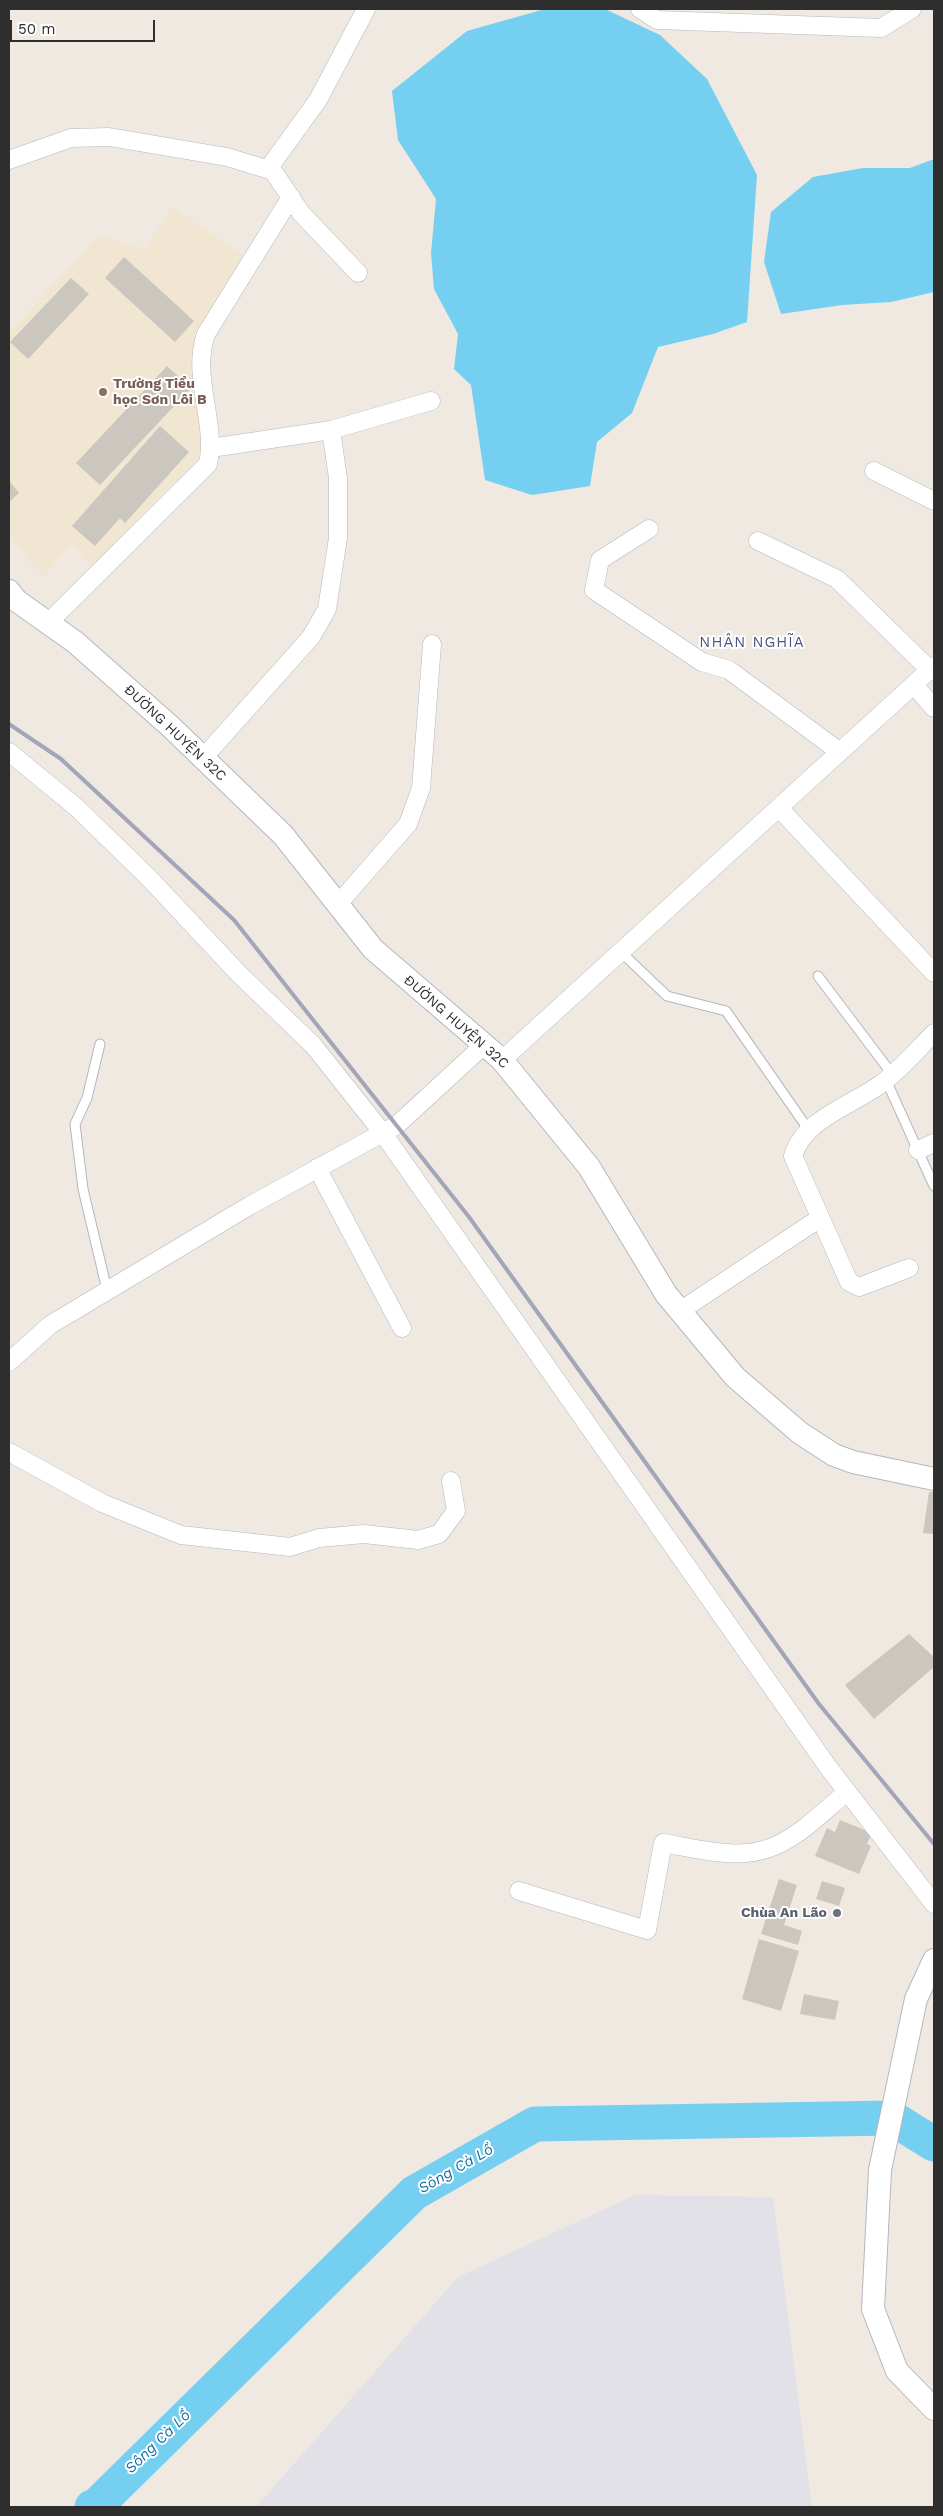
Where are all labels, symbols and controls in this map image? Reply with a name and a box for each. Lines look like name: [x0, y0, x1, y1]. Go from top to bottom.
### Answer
scale bar: [12, 10, 158, 42]
text: 50 m: [18, 20, 55, 38]
place label: Trường Tiểu học Sơn Lôi B: [113, 376, 206, 408]
marker: Trường Tiểu học Sơn Lôi B: [97, 386, 109, 398]
district label: NHÂN NGHĨA: [698, 634, 806, 652]
street label: ĐƯỜNG HUYỆN 32C: [120, 681, 230, 785]
street label: ĐƯỜNG HUYỆN 32C: [400, 972, 512, 1072]
place label: Chùa An Lão: [741, 1905, 827, 1921]
marker: Chùa An Lão: [831, 1907, 843, 1919]
water label: Sông Cà Lồ: [415, 2140, 497, 2198]
water label: Sông Cà Lồ: [122, 2407, 194, 2477]

